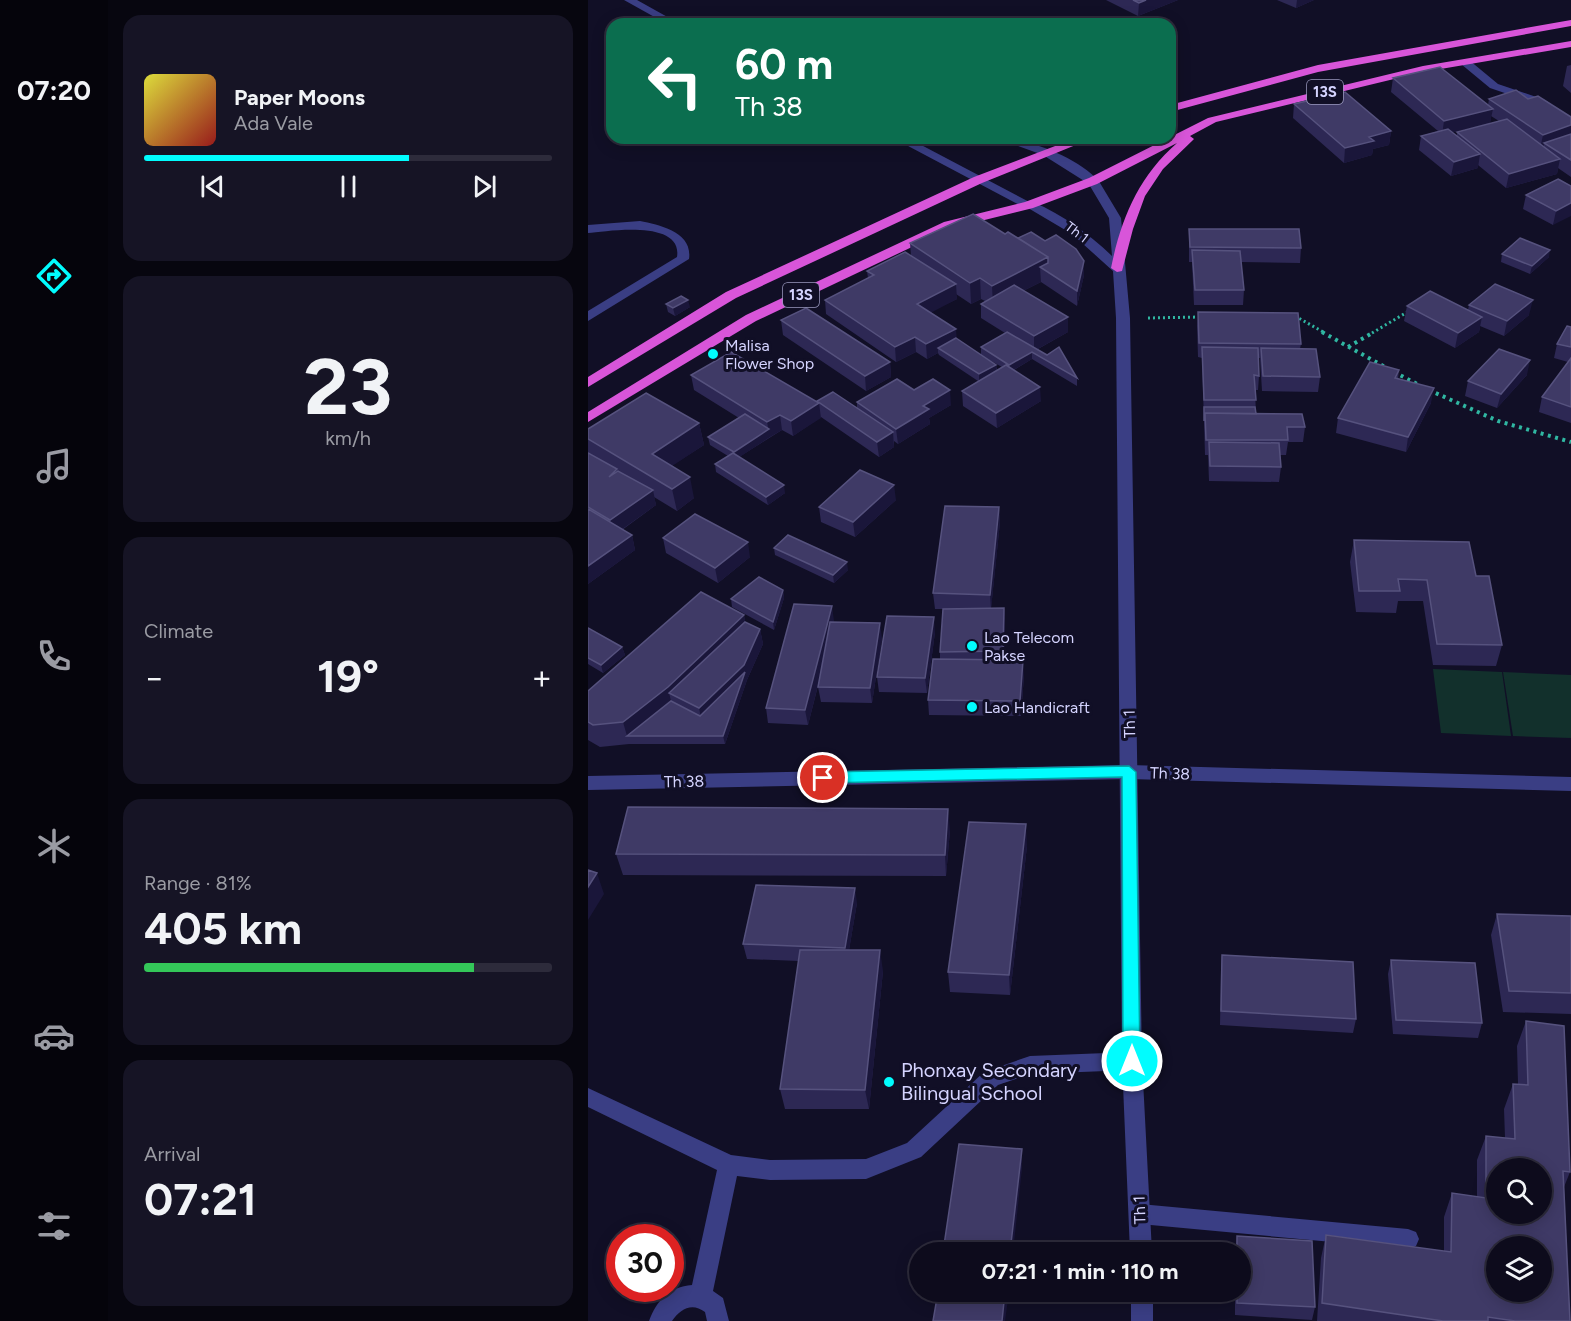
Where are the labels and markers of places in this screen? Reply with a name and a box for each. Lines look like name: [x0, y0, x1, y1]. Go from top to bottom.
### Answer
place label: Malisa Flower Shop: [725, 336, 814, 373]
marker: Malisa Flower Shop: [706, 347, 720, 361]
place label: Lao Telecom Pakse: [984, 628, 1074, 665]
marker: Lao Telecom Pakse: [965, 639, 979, 653]
place label: Lao Handicraft: [984, 698, 1090, 717]
marker: Lao Handicraft: [965, 700, 979, 714]
pin: [797, 752, 848, 803]
place label: Phonxay Secondary Bilingual School: [901, 1058, 1078, 1105]
marker: Phonxay Secondary Bilingual School: [882, 1075, 896, 1089]

